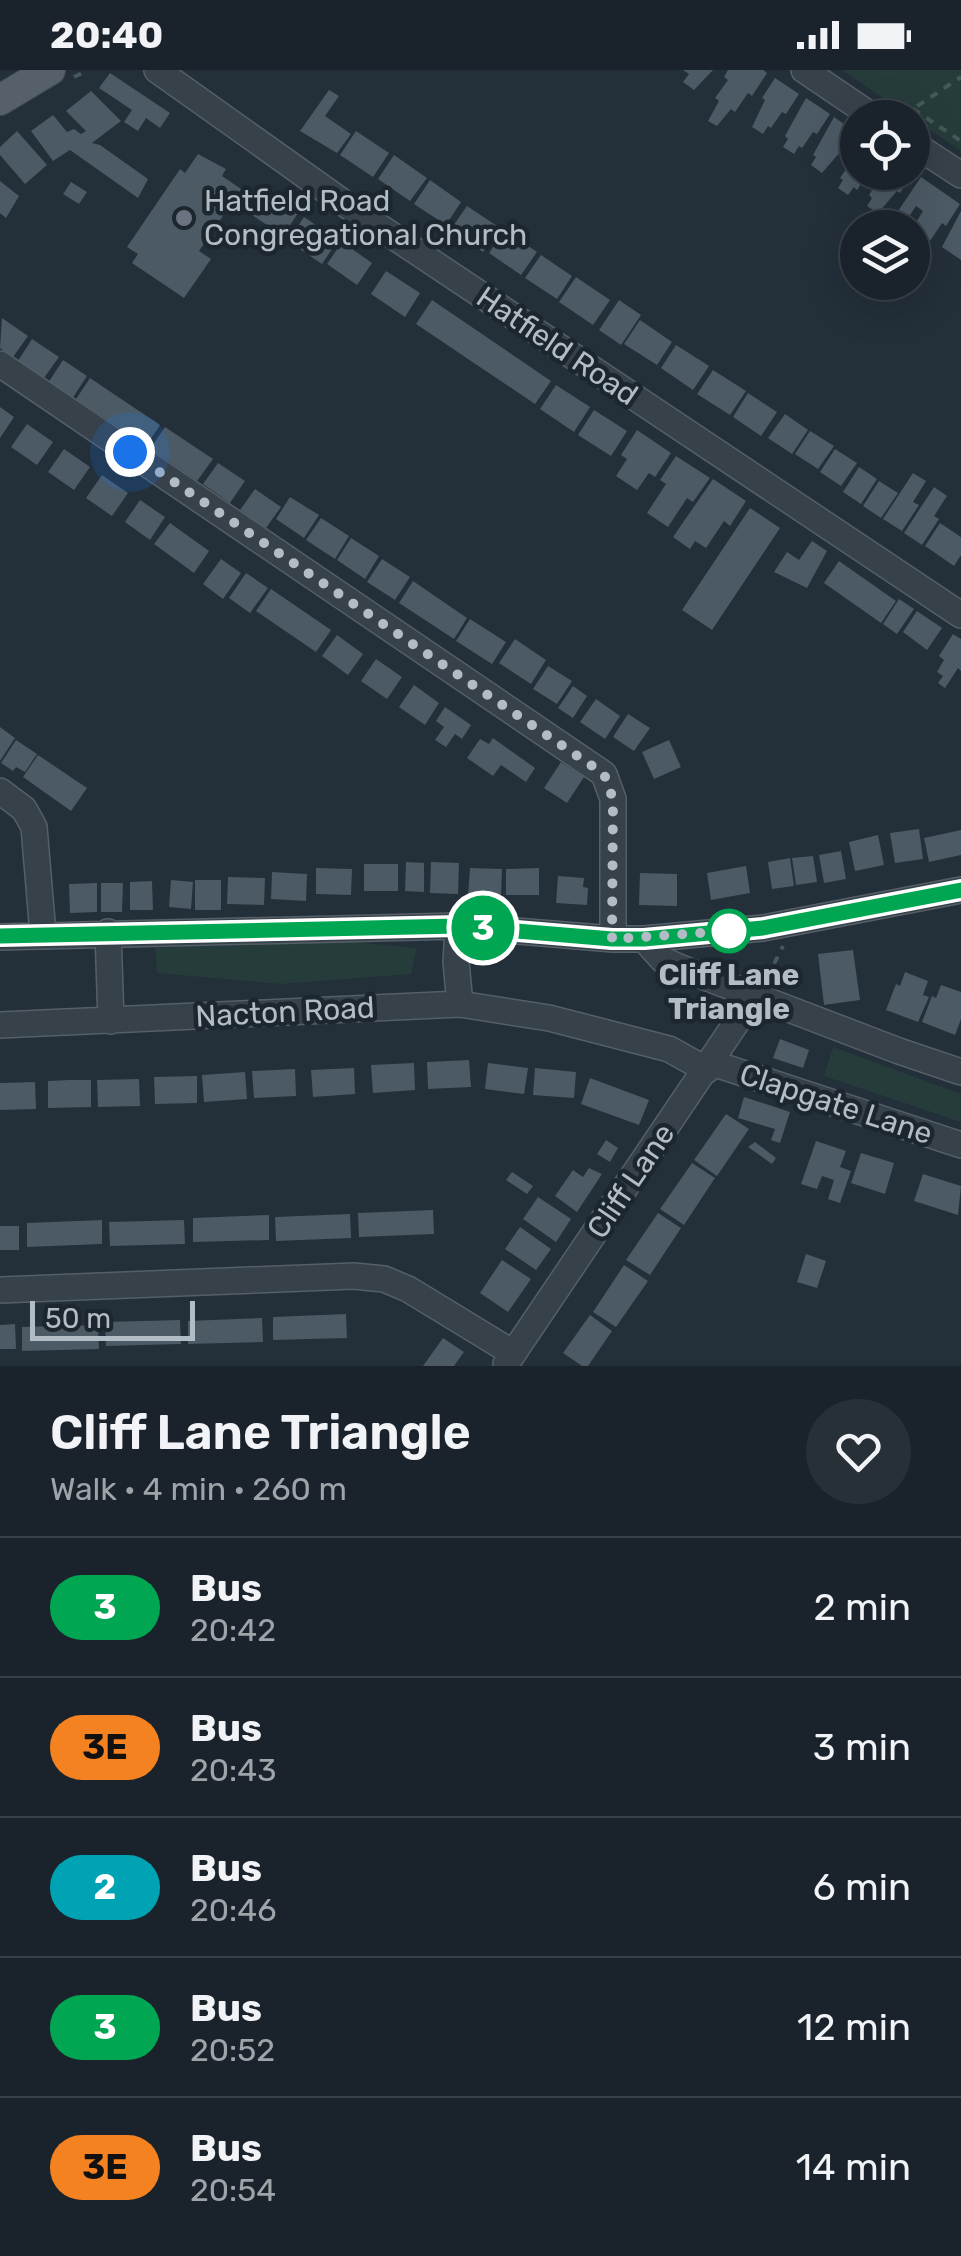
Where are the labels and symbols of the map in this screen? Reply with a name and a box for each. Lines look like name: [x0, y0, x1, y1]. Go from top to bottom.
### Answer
place label: Hatfield Road Congregational Church: [204, 183, 527, 253]
marker: Hatfield Road Congregational Church: [173, 207, 195, 229]
street label: Hatfield Road: [470, 279, 644, 413]
your location: [105, 427, 155, 477]
line badge: 3: [450, 896, 516, 960]
marker: Cliff Lane Triangle: [708, 910, 750, 952]
place label: Cliff Lane Triangle: [659, 957, 799, 1027]
street label: Nacton Road: [194, 989, 376, 1035]
street label: Clapgate Lane: [735, 1056, 937, 1152]
street label: Cliff Lane: [580, 1117, 682, 1245]
scale bar: [30, 1296, 195, 1340]

